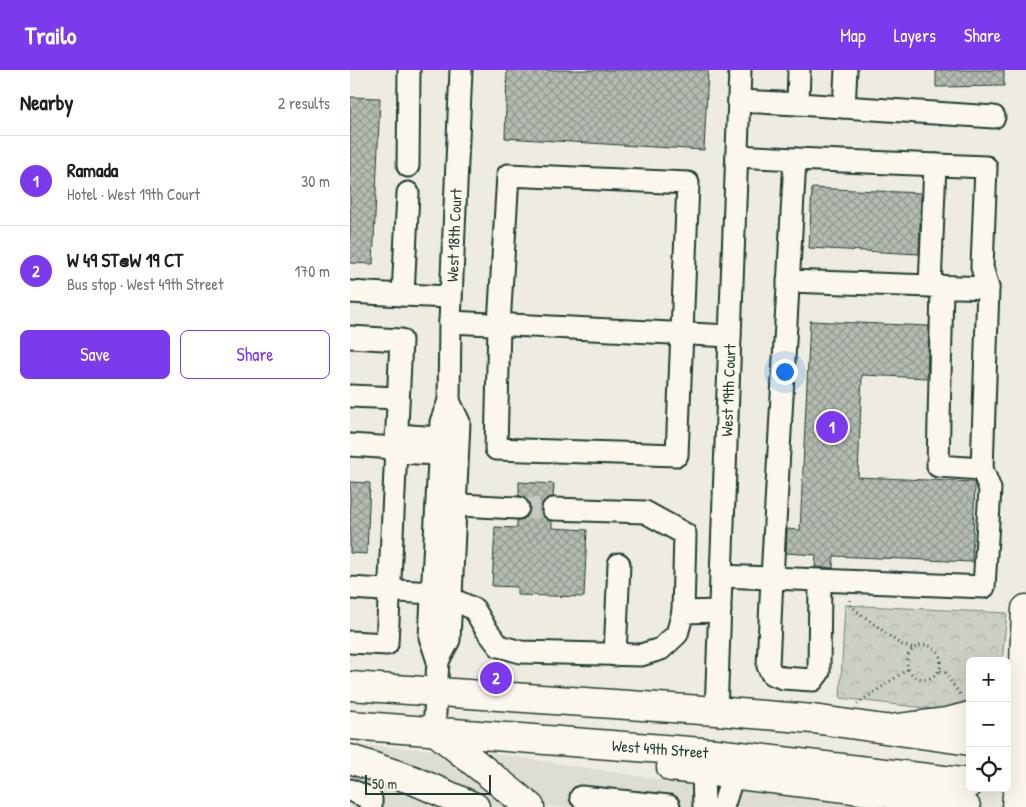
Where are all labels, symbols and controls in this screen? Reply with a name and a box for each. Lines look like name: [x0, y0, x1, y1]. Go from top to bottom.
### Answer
text: Trailo: [25, 19, 76, 51]
text: Map: [840, 23, 866, 48]
text: Layers: [894, 23, 936, 48]
text: Share: [964, 23, 1001, 48]
text: Nearby: [20, 88, 73, 117]
text: 2 results: [278, 92, 330, 114]
text: Ramada: [67, 157, 118, 183]
text: 1: [33, 170, 39, 192]
text: 30 m: [301, 170, 330, 192]
text: Hotel · West 19th Court: [67, 183, 200, 205]
street label: West 18th Court: [441, 188, 467, 283]
text: W 49 ST@W 19 CT: [67, 247, 183, 273]
text: 2: [32, 260, 40, 282]
text: 170 m: [295, 260, 330, 282]
text: Bus stop · West 49th Street: [67, 273, 223, 295]
button: Save: [20, 330, 170, 379]
button: Share: [180, 330, 330, 379]
street label: West 19th Court: [715, 343, 741, 437]
your location: [772, 359, 798, 385]
pin: 1: [816, 408, 848, 446]
map controls: [966, 657, 1011, 792]
button: +: [966, 657, 1011, 702]
pin: 2: [480, 659, 512, 697]
button: −: [966, 702, 1011, 747]
street label: West 49th Street: [611, 734, 710, 763]
button: locate: [966, 747, 1011, 792]
scale bar: [365, 772, 491, 795]
text: 50 m: [372, 774, 397, 793]

